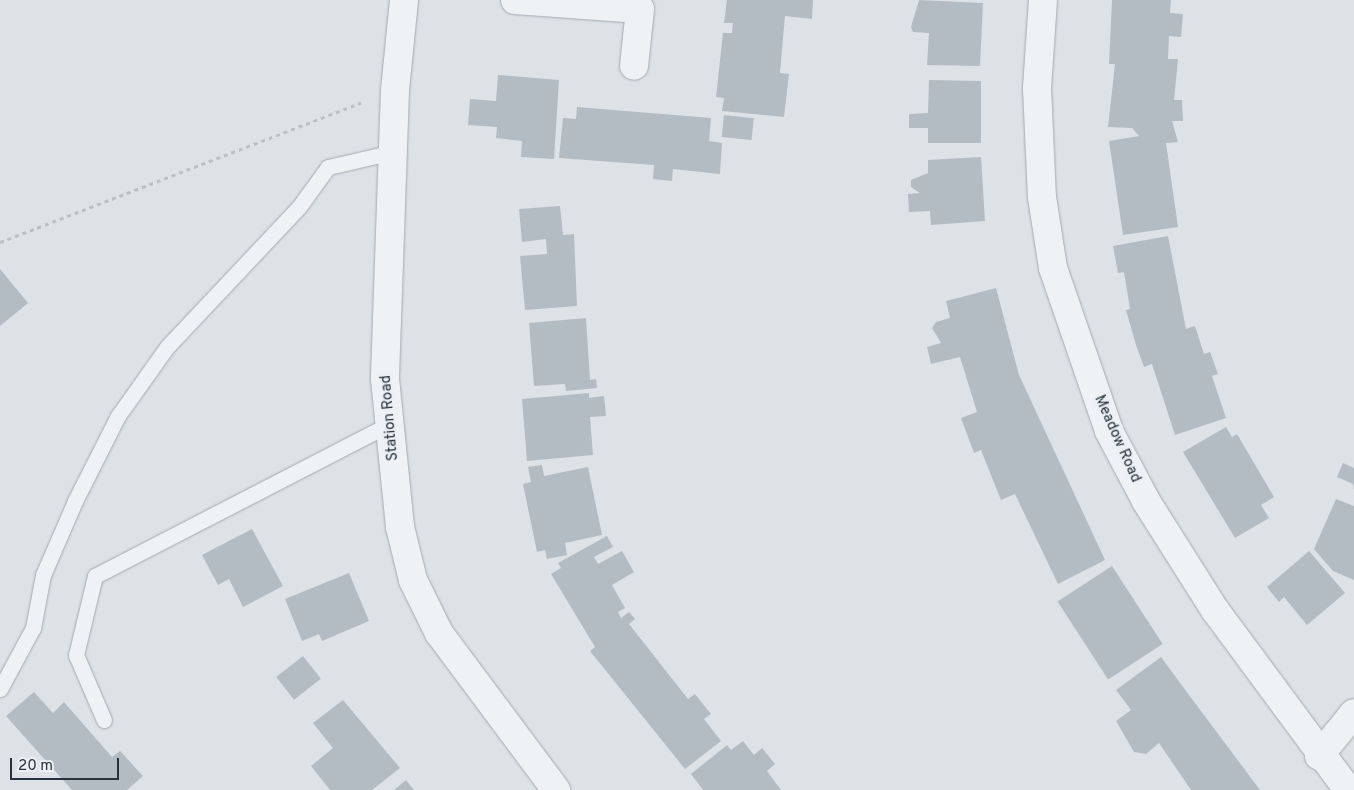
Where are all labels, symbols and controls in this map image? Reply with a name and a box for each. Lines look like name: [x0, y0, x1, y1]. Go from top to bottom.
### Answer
street label: Station Road: [377, 374, 403, 462]
street label: Meadow Road: [1090, 392, 1144, 486]
scale bar: [12, 748, 121, 780]
text: 20 m: [18, 757, 53, 776]

